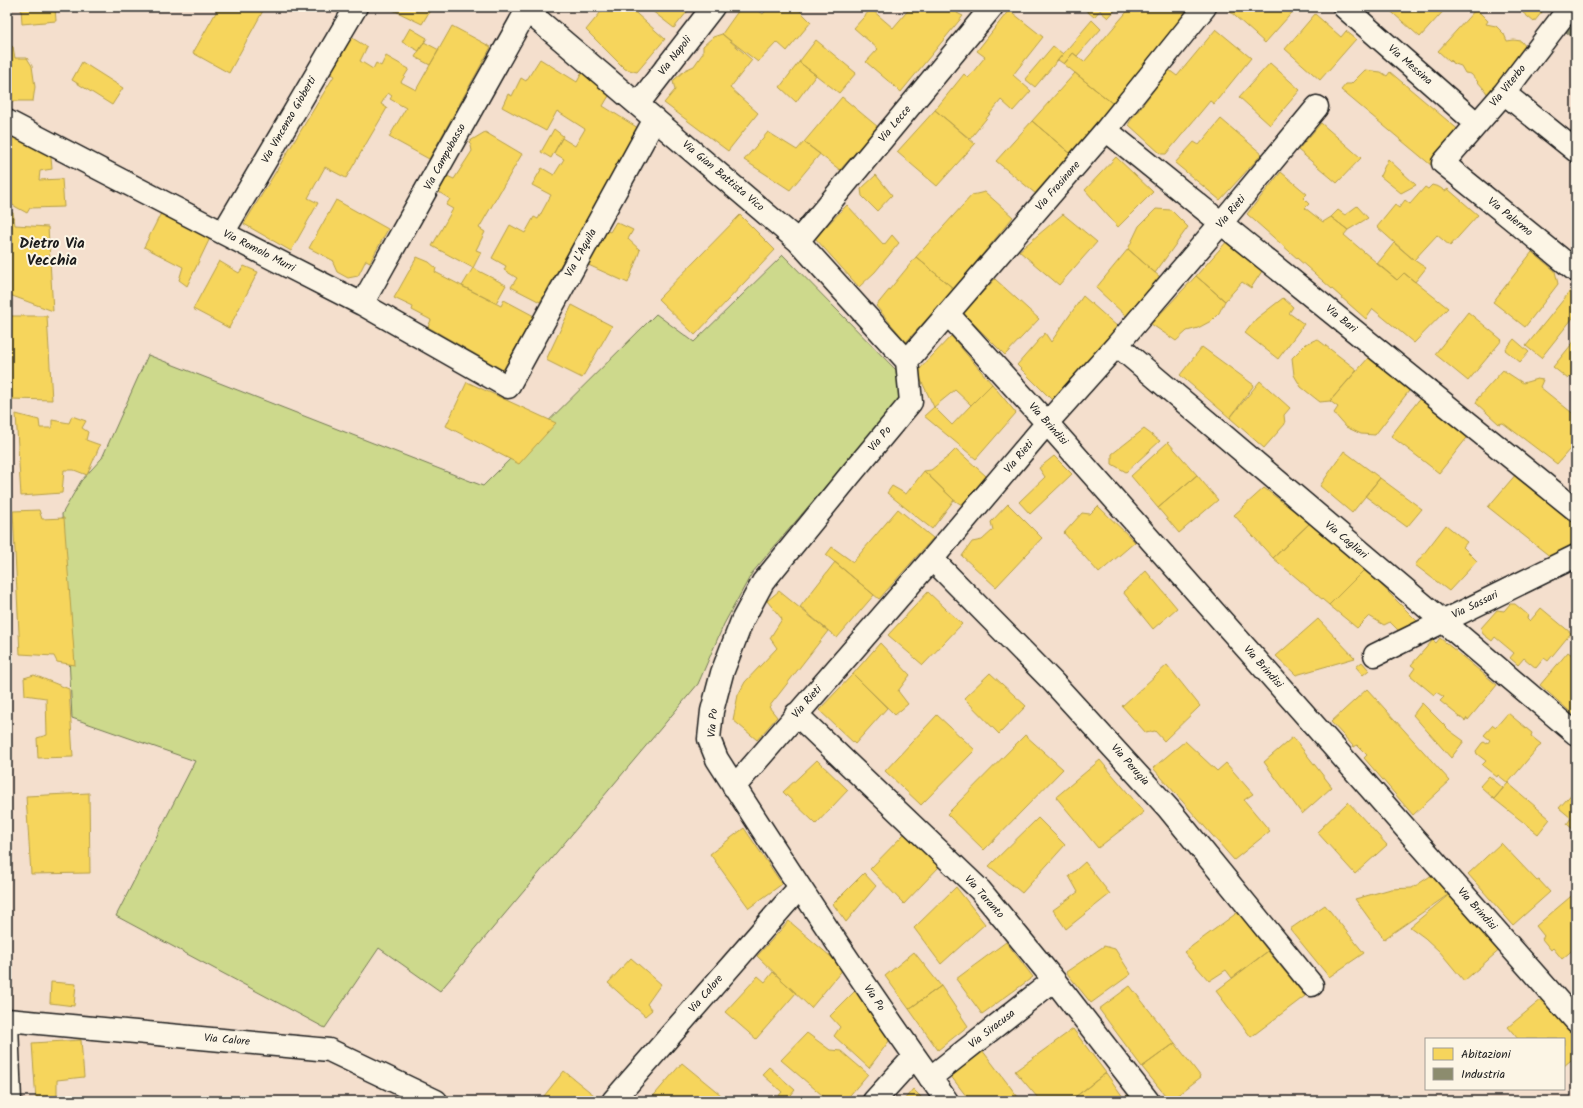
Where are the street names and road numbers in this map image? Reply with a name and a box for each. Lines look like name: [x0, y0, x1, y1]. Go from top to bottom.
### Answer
street label: Via Napoli: [654, 32, 697, 80]
street label: Via Messina: [1383, 40, 1437, 90]
street label: Via Viterbo: [1485, 61, 1531, 111]
street label: Via Vincenzo Gioberti: [257, 73, 321, 167]
street label: Via Lecce: [874, 101, 916, 147]
street label: Via Campobasso: [419, 120, 471, 194]
street label: Via Gian Battista Vico: [678, 136, 768, 216]
street label: Via Frosinone: [1031, 157, 1085, 215]
street label: Via Rieti: [1212, 191, 1251, 233]
street label: Via Palermo: [1483, 193, 1537, 241]
street label: Via Romolo Murri: [220, 225, 299, 277]
street label: Via L'Aquila: [560, 225, 602, 281]
street label: Via Bari: [1321, 301, 1361, 338]
street label: Via Brindisi: [1024, 398, 1073, 450]
street label: Via Po: [864, 422, 896, 456]
street label: Via Rieti: [1000, 436, 1039, 478]
street label: Via Cagliari: [1320, 516, 1372, 564]
street label: Via Sassari: [1449, 586, 1502, 624]
street label: Via Brindisi: [1239, 641, 1288, 693]
street label: Via Rieti: [787, 681, 827, 723]
street label: Via Po: [703, 708, 723, 738]
street label: Via Perugia: [1106, 740, 1154, 790]
street label: Via Taranto: [960, 871, 1008, 923]
street label: Via Brindisi: [1453, 883, 1502, 935]
street label: Via Calore: [684, 971, 728, 1017]
street label: Via Po: [858, 981, 890, 1015]
street label: Via Siracusa: [965, 1005, 1019, 1053]
street label: Via Calore: [203, 1029, 251, 1051]

